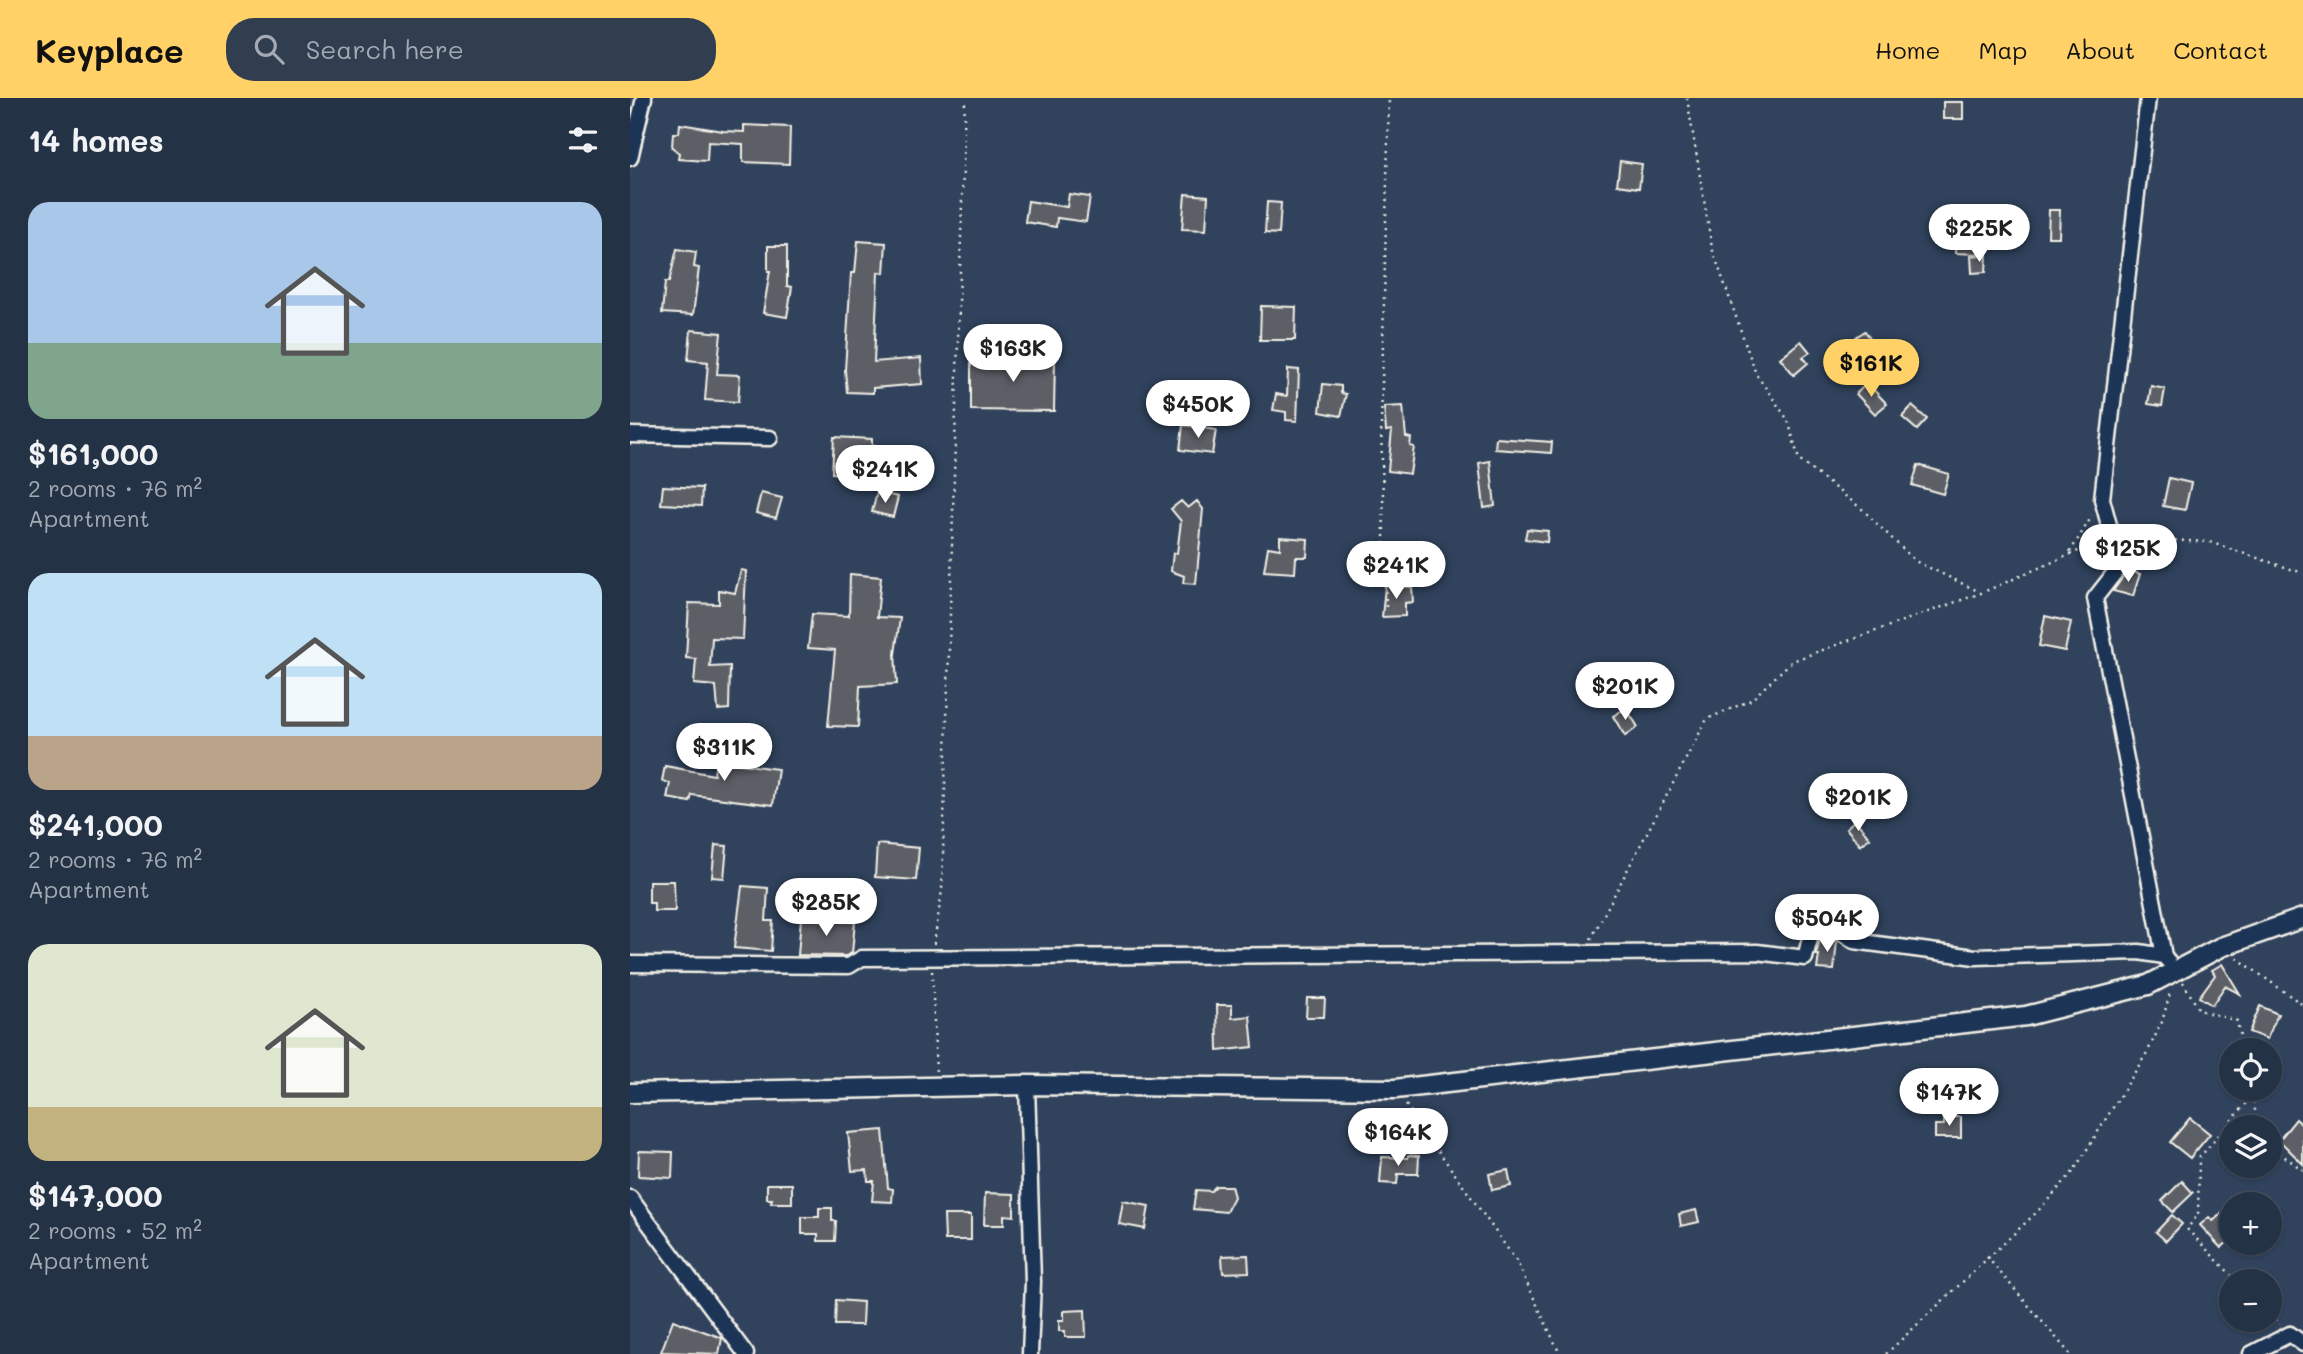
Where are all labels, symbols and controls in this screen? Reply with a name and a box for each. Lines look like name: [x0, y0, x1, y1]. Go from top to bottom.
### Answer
search box: [226, 18, 716, 81]
text: Keyplace: [35, 28, 184, 71]
icon: search: [250, 30, 288, 68]
text: Search here: [306, 32, 464, 66]
text: Home: [1875, 34, 1940, 65]
text: Map: [1978, 34, 2027, 65]
text: About: [2065, 34, 2135, 65]
text: Contact: [2173, 34, 2268, 65]
text: 14 homes: [28, 120, 164, 160]
icon: filters: [564, 121, 602, 159]
pin: $225K: [1930, 204, 2028, 264]
text: $225K: [1945, 212, 2013, 242]
icon: home: [252, 248, 378, 374]
pin: $163K: [964, 324, 1062, 384]
text: $163K: [979, 332, 1047, 362]
pin: $161K: [1822, 340, 1920, 399]
text: $161K: [1839, 347, 1903, 377]
pin: $450K: [1149, 380, 1247, 440]
text: $450K: [1162, 388, 1234, 418]
text: $161,000: [28, 433, 158, 473]
pin: $241K: [836, 446, 934, 505]
text: $241K: [852, 453, 918, 483]
text: 2 rooms · 76 m²: [28, 473, 202, 503]
text: Apartment: [28, 503, 150, 533]
pin: $125K: [2079, 524, 2177, 584]
text: $125K: [2095, 532, 2161, 562]
pin: $241K: [1347, 542, 1445, 601]
text: $241K: [1363, 549, 1429, 579]
icon: home: [252, 619, 378, 745]
pin: $201K: [1576, 662, 1674, 722]
text: $201K: [1591, 670, 1659, 700]
pin: $311K: [675, 724, 773, 783]
text: $311K: [692, 731, 756, 761]
pin: $201K: [1809, 774, 1907, 833]
text: $201K: [1824, 781, 1892, 811]
text: $241,000: [28, 804, 163, 844]
text: 2 rooms · 76 m²: [28, 844, 202, 874]
text: Apartment: [28, 874, 150, 904]
pin: $285K: [777, 878, 875, 938]
text: $285K: [791, 886, 861, 916]
pin: $504K: [1778, 894, 1876, 954]
text: $504K: [1791, 902, 1863, 932]
icon: home: [252, 990, 378, 1116]
map controls: [2219, 1038, 2282, 1332]
button: locate: [2219, 1038, 2282, 1101]
pin: $147K: [1900, 1068, 1998, 1128]
text: $147K: [1916, 1076, 1982, 1106]
pin: $164K: [1349, 1108, 1447, 1168]
button: layers: [2219, 1115, 2282, 1178]
text: $164K: [1364, 1116, 1432, 1146]
text: $147,000: [28, 1175, 163, 1215]
button: +: [2219, 1192, 2282, 1255]
text: 2 rooms · 52 m²: [28, 1215, 202, 1245]
text: Apartment: [28, 1245, 150, 1275]
button: −: [2219, 1269, 2282, 1332]

